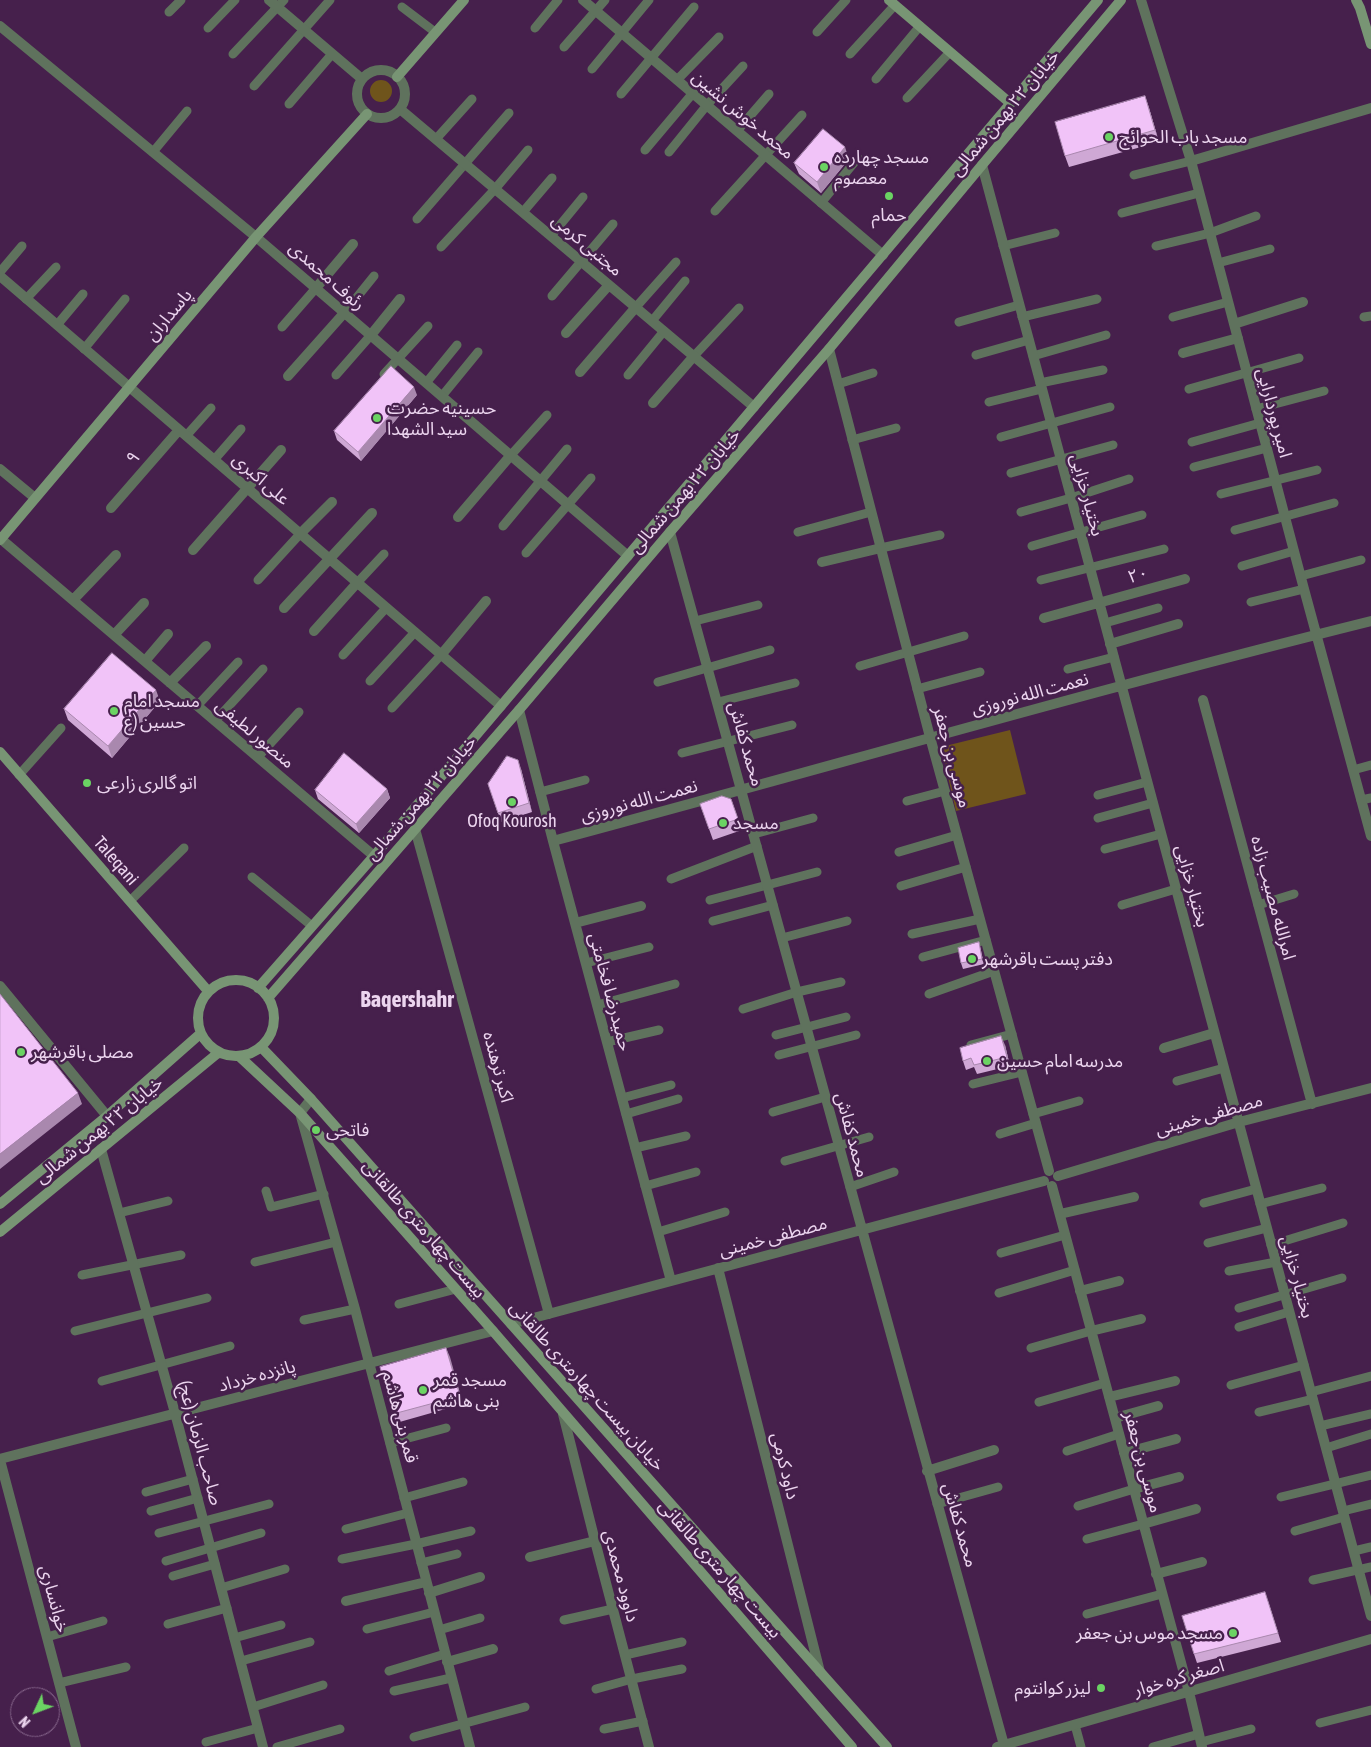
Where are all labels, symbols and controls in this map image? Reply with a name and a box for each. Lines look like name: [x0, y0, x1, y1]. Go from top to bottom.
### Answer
street label: خیابان ۲۲ بهمن شمالی: [946, 45, 1064, 181]
street label: محمد خوش نشین: [688, 66, 798, 164]
place label: مسجد باب الحوائج: [1119, 126, 1247, 148]
marker: مسجد باب الحوائج: [1103, 131, 1115, 143]
place label: مسجد چهارده معصوم: [834, 146, 929, 188]
marker: مسجد چهارده معصوم: [818, 161, 830, 173]
marker: حمام: [883, 190, 895, 202]
place label: حمام: [872, 204, 906, 226]
street label: مجتبی کرمی: [547, 209, 627, 281]
street label: رئوف محمدی: [284, 237, 370, 315]
street label: پاسداران: [141, 285, 197, 345]
street label: امیر پوردارایی: [1252, 366, 1296, 460]
place label: حسینیه حضرت سید الشهدا: [387, 397, 496, 439]
marker: حسینیه حضرت سید الشهدا: [371, 412, 383, 424]
street label: خیابان ۲۲ بهمن شمالی: [625, 424, 745, 558]
street label: ۹: [121, 447, 145, 469]
street label: علی اکبری: [228, 448, 294, 510]
street label: بختیار خزایی: [1066, 452, 1108, 538]
street label: ۲۰: [1125, 562, 1151, 588]
street label: نعمت الله نوروزی: [969, 668, 1091, 720]
place label: مسجد امام حسین (ع: [124, 690, 200, 732]
street label: منصور لطیفی: [211, 695, 299, 773]
street label: محمد کفاش: [724, 699, 768, 789]
street label: موسی بن جعفر: [928, 704, 976, 810]
marker: مسجد امام حسین (ع: [108, 705, 120, 717]
street label: خیابان ۲۲ بهمن شمالی: [361, 731, 481, 865]
place label: اتو گالری زارعی: [97, 772, 197, 794]
street label: نعمت الله نوروزی: [578, 775, 700, 827]
marker: اتو گالری زارعی: [81, 777, 93, 789]
marker: Ofoq Kourosh: [506, 796, 518, 808]
place label: Ofoq Kourosh: [467, 810, 557, 832]
place label: مسجد: [733, 812, 779, 834]
marker: مسجد: [717, 817, 729, 829]
street label: Taleqani: [89, 832, 143, 890]
street label: امرالله مصیب زاده: [1246, 834, 1300, 962]
street label: بختیار خزایی: [1171, 843, 1213, 929]
street label: حمیدرضا فخامتی: [584, 931, 636, 1053]
place label: دفتر پست باقرشهر: [982, 948, 1113, 970]
marker: دفتر پست باقرشهر: [966, 953, 978, 965]
district label: Baqershahr: [360, 987, 454, 1013]
street label: اکبر ترهنده: [478, 1029, 518, 1105]
place label: مصلی باقرشهر: [31, 1041, 134, 1063]
marker: مصلی باقرشهر: [15, 1046, 27, 1058]
place label: مدرسه امام حسین: [997, 1050, 1123, 1072]
marker: مدرسه امام حسین: [981, 1055, 993, 1067]
street label: خیابان ۲۲ بهمن شمالی: [31, 1072, 167, 1188]
street label: مصطفی خمینی: [1153, 1089, 1265, 1141]
street label: محمد کفاش: [830, 1090, 874, 1180]
place label: فاتحی: [326, 1119, 369, 1141]
marker: فاتحی: [310, 1124, 322, 1136]
street label: بیست چهار متری طالقانی: [358, 1155, 490, 1303]
street label: مصطفی خمینی: [717, 1212, 829, 1262]
street label: بختیار خزایی: [1276, 1234, 1318, 1320]
street label: خیابان بیست چهارمتری طالقانی: [505, 1297, 669, 1475]
street label: پانزده خرداد: [216, 1355, 298, 1397]
street label: قمر بنی هاشم: [377, 1369, 423, 1465]
place label: مسجد قمر بنی هاشم: [433, 1369, 507, 1412]
street label: صاحب الزمان (عج): [173, 1378, 227, 1508]
marker: مسجد قمر بنی هاشم: [417, 1384, 429, 1396]
street label: موسی بن جعفر: [1119, 1409, 1167, 1515]
street label: داود کرمی: [766, 1430, 804, 1502]
street label: محمد کفاش: [938, 1480, 982, 1570]
street label: بیست چهار متری طالقانی: [654, 1495, 786, 1643]
street label: داوود محمدی: [598, 1528, 644, 1624]
street label: خوانساری: [35, 1563, 73, 1635]
place label: مسجد موس بن جعفر: [1076, 1622, 1223, 1644]
marker: مسجد موس بن جعفر: [1227, 1627, 1239, 1639]
street label: اصغر کره خوار: [1131, 1655, 1227, 1701]
place label: لیزر کوانتوم: [1014, 1677, 1091, 1699]
marker: لیزر کوانتوم: [1095, 1682, 1107, 1694]
north arrow: [10, 1687, 60, 1737]
text: N: [16, 1713, 33, 1730]

